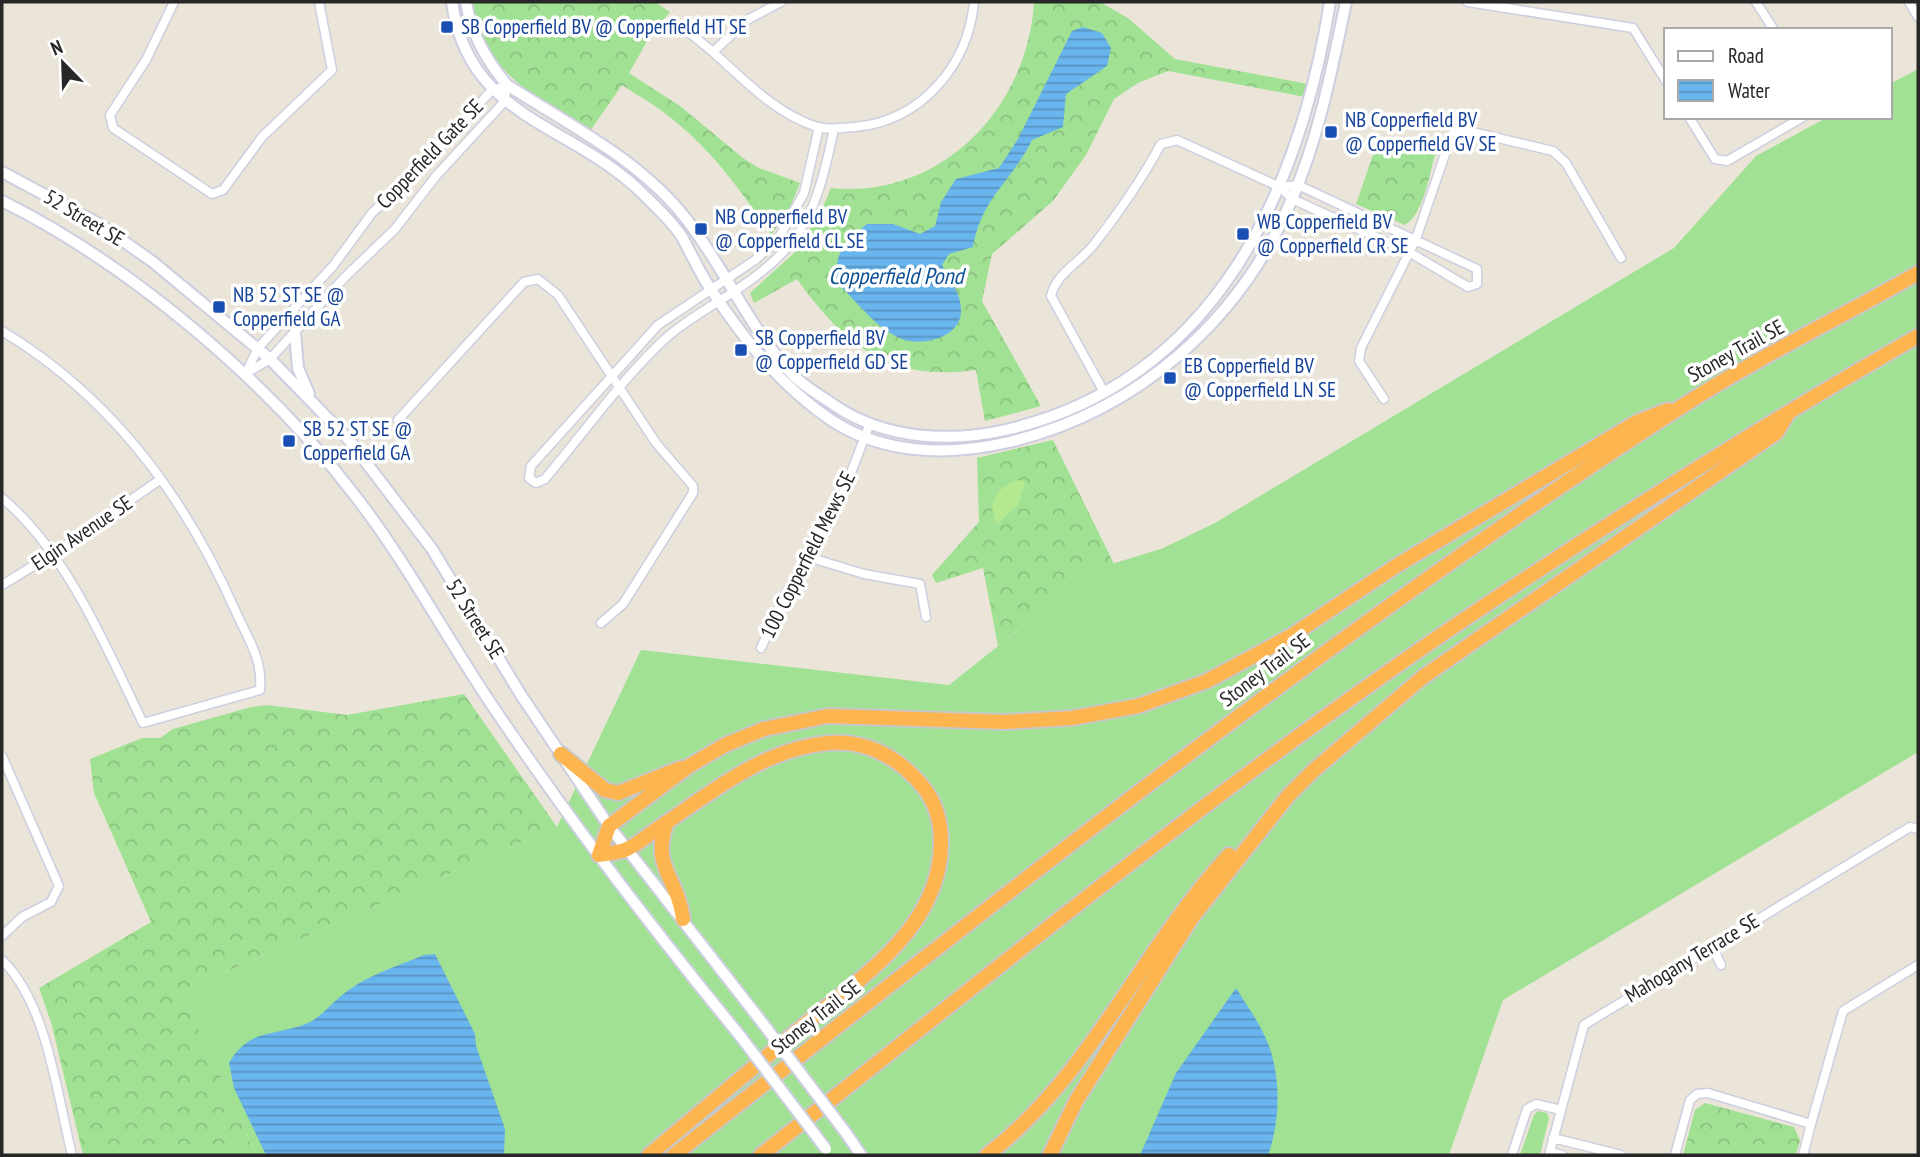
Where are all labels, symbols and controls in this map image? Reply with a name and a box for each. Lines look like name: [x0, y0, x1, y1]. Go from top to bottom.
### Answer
place label: SB Copperfield BV @ Copperfield HT SE: [461, 13, 747, 40]
marker: SB Copperfield BV @ Copperfield HT SE: [439, 19, 455, 35]
north arrow: [28, 28, 98, 98]
legend: [1664, 28, 1892, 119]
text: N: [47, 34, 66, 60]
text: Road: [1728, 42, 1764, 69]
text: Water: [1728, 77, 1770, 104]
street label: Copperfield Gate SE: [370, 93, 489, 214]
place label: NB Copperfield BV @ Copperfield GV SE: [1345, 106, 1497, 157]
marker: NB Copperfield BV @ Copperfield GV SE: [1323, 124, 1339, 140]
street label: 52 Street SE: [39, 183, 129, 252]
place label: NB Copperfield BV @ Copperfield CL SE: [715, 203, 865, 254]
place label: WB Copperfield BV @ Copperfield CR SE: [1257, 208, 1409, 259]
marker: NB Copperfield BV @ Copperfield CL SE: [693, 221, 709, 237]
marker: WB Copperfield BV @ Copperfield CR SE: [1235, 226, 1251, 242]
water label: Copperfield Pond: [828, 261, 967, 290]
place label: NB 52 ST SE @ Copperfield GA: [233, 281, 345, 332]
marker: NB 52 ST SE @ Copperfield GA: [211, 299, 227, 315]
street label: Stoney Trail SE: [1683, 313, 1789, 388]
place label: SB Copperfield BV @ Copperfield GD SE: [755, 324, 908, 375]
marker: SB Copperfield BV @ Copperfield GD SE: [733, 342, 749, 358]
place label: EB Copperfield BV @ Copperfield LN SE: [1184, 352, 1336, 403]
marker: EB Copperfield BV @ Copperfield LN SE: [1162, 370, 1178, 386]
place label: SB 52 ST SE @ Copperfield GA: [303, 415, 412, 466]
marker: SB 52 ST SE @ Copperfield GA: [281, 433, 297, 449]
street label: 100 Copperfield Mews SE: [754, 467, 861, 643]
street label: Elgin Avenue SE: [26, 489, 137, 576]
street label: 52 Street SE: [440, 574, 511, 664]
street label: Stoney Trail SE: [1214, 627, 1315, 712]
street label: Mahogany Terrace SE: [1620, 907, 1764, 1008]
street label: Stoney Trail SE: [766, 973, 866, 1060]

